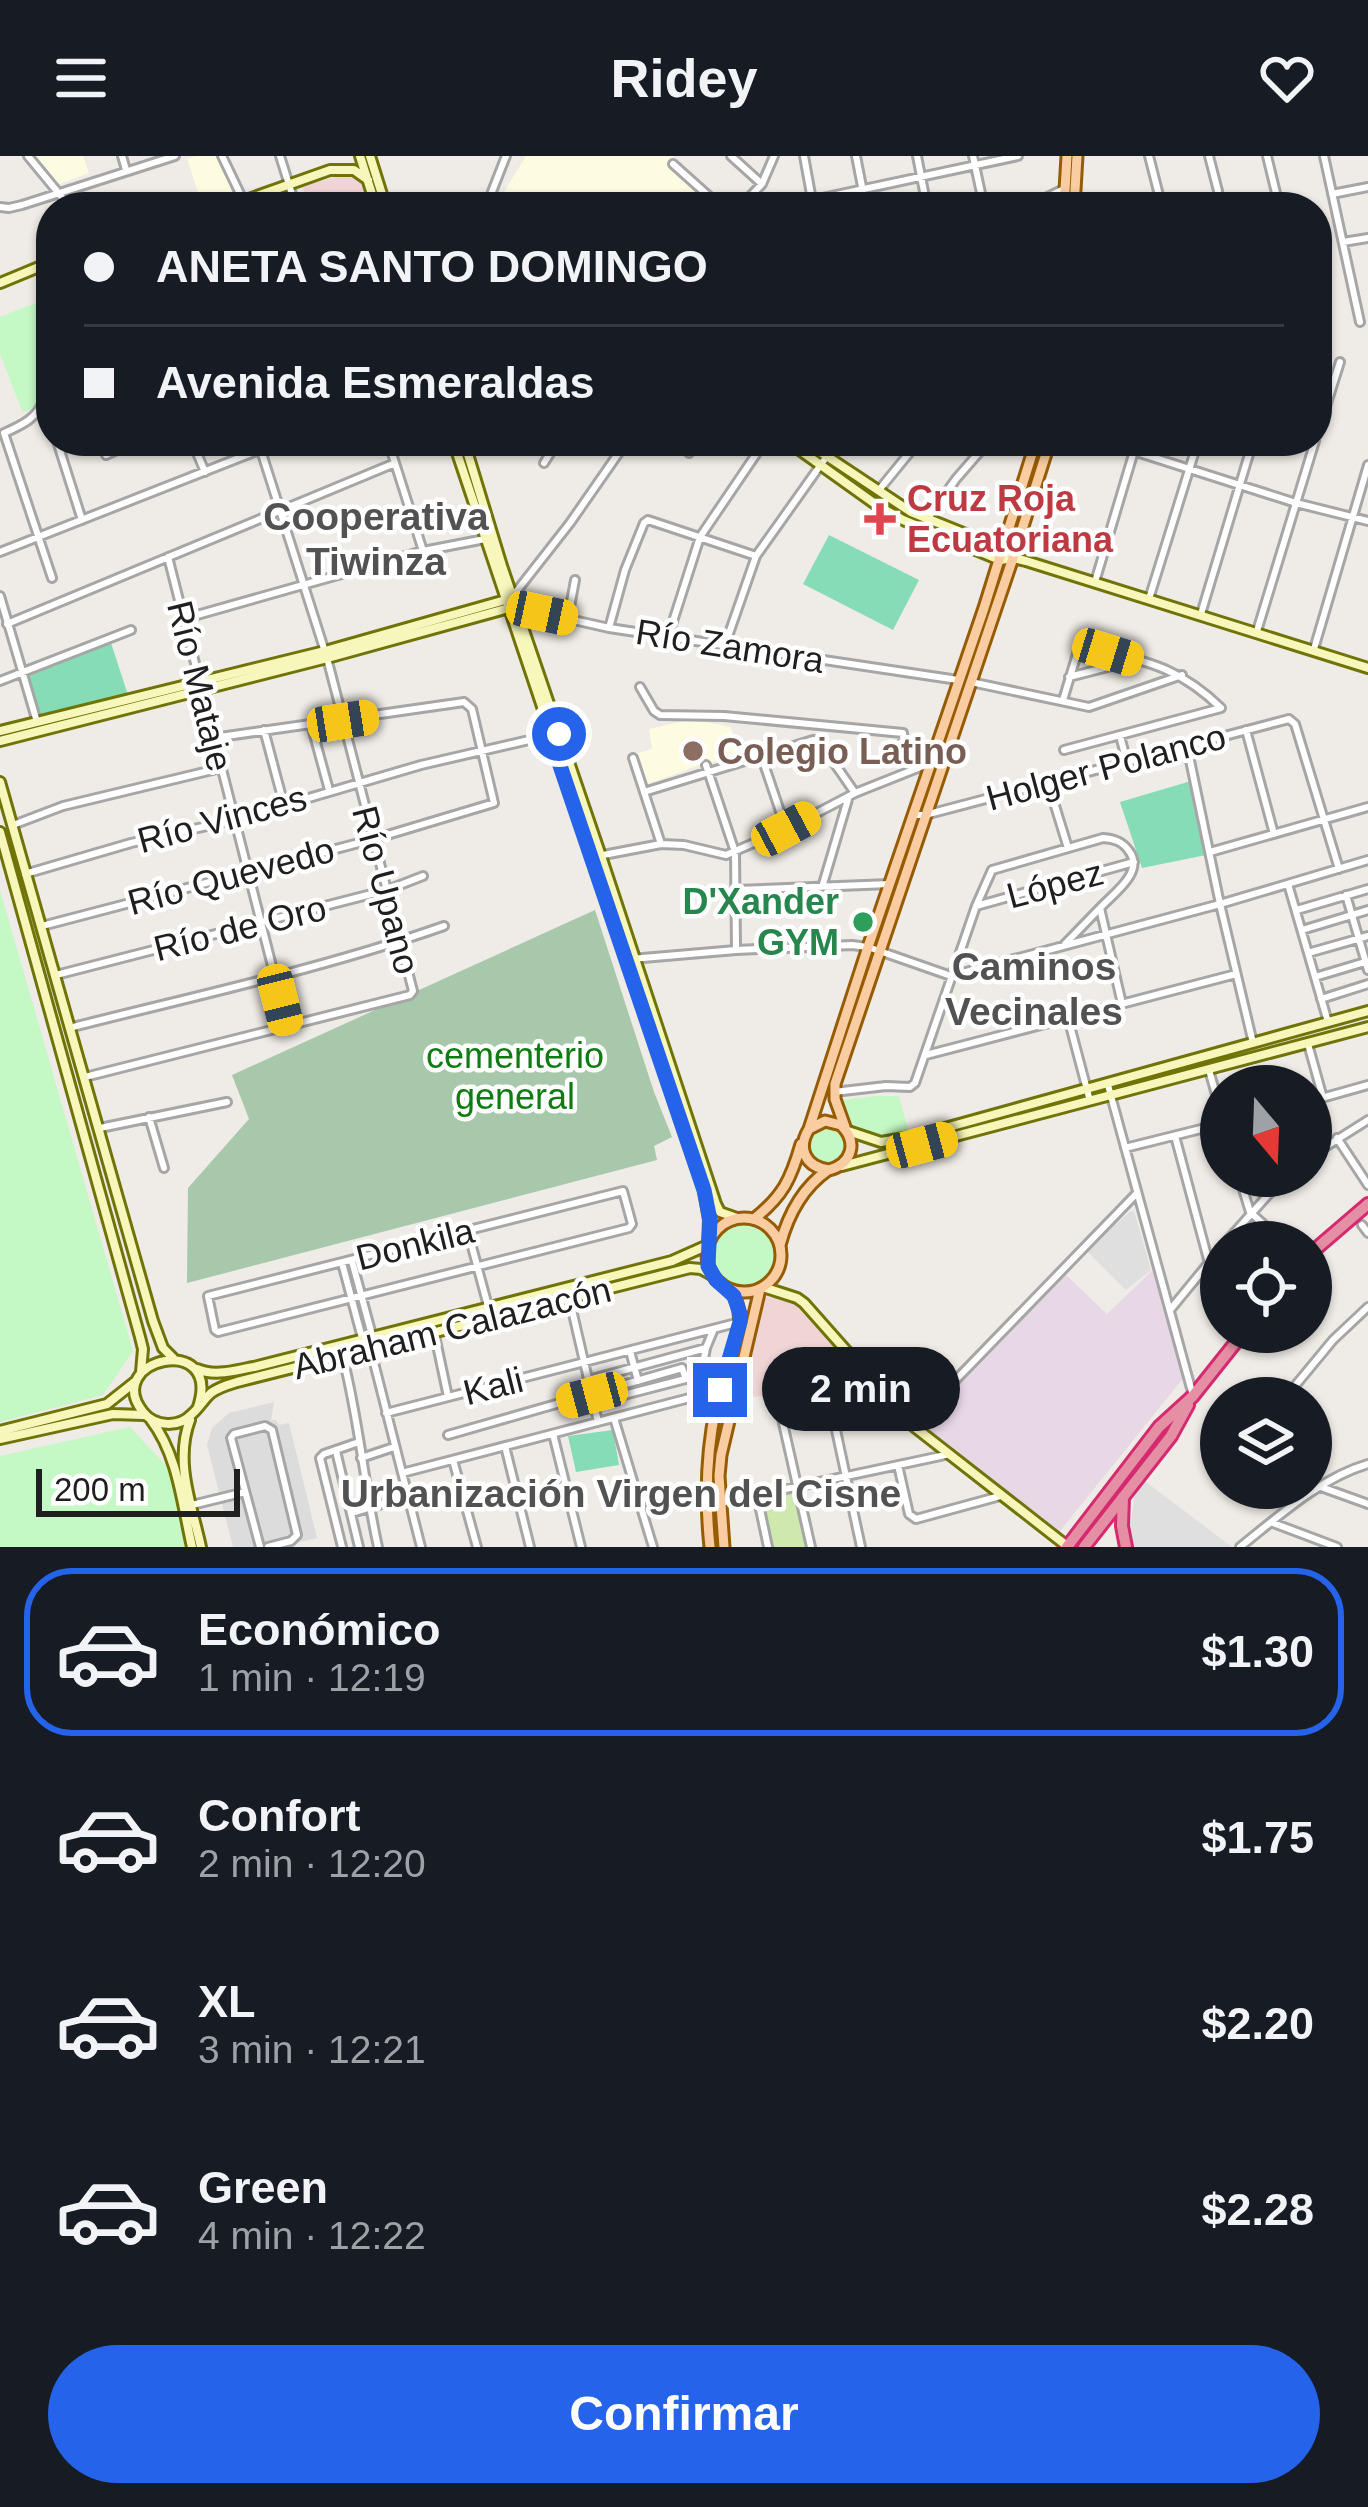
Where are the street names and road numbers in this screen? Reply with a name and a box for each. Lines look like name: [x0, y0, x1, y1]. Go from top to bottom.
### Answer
street label: Río Mataje: [159, 597, 241, 775]
street label: Río Zamora: [633, 611, 828, 681]
street label: Holger Polanco: [982, 715, 1230, 819]
street label: Río Vinces: [133, 777, 311, 861]
street label: Río Upano: [344, 802, 428, 978]
street label: Río Quevedo: [123, 829, 339, 923]
street label: López: [1002, 852, 1108, 916]
street label: Río de Oro: [150, 887, 330, 969]
street label: Donkila: [352, 1209, 479, 1278]
street label: Abraham Calazacón: [289, 1269, 615, 1387]
street label: Kali: [459, 1359, 527, 1413]

